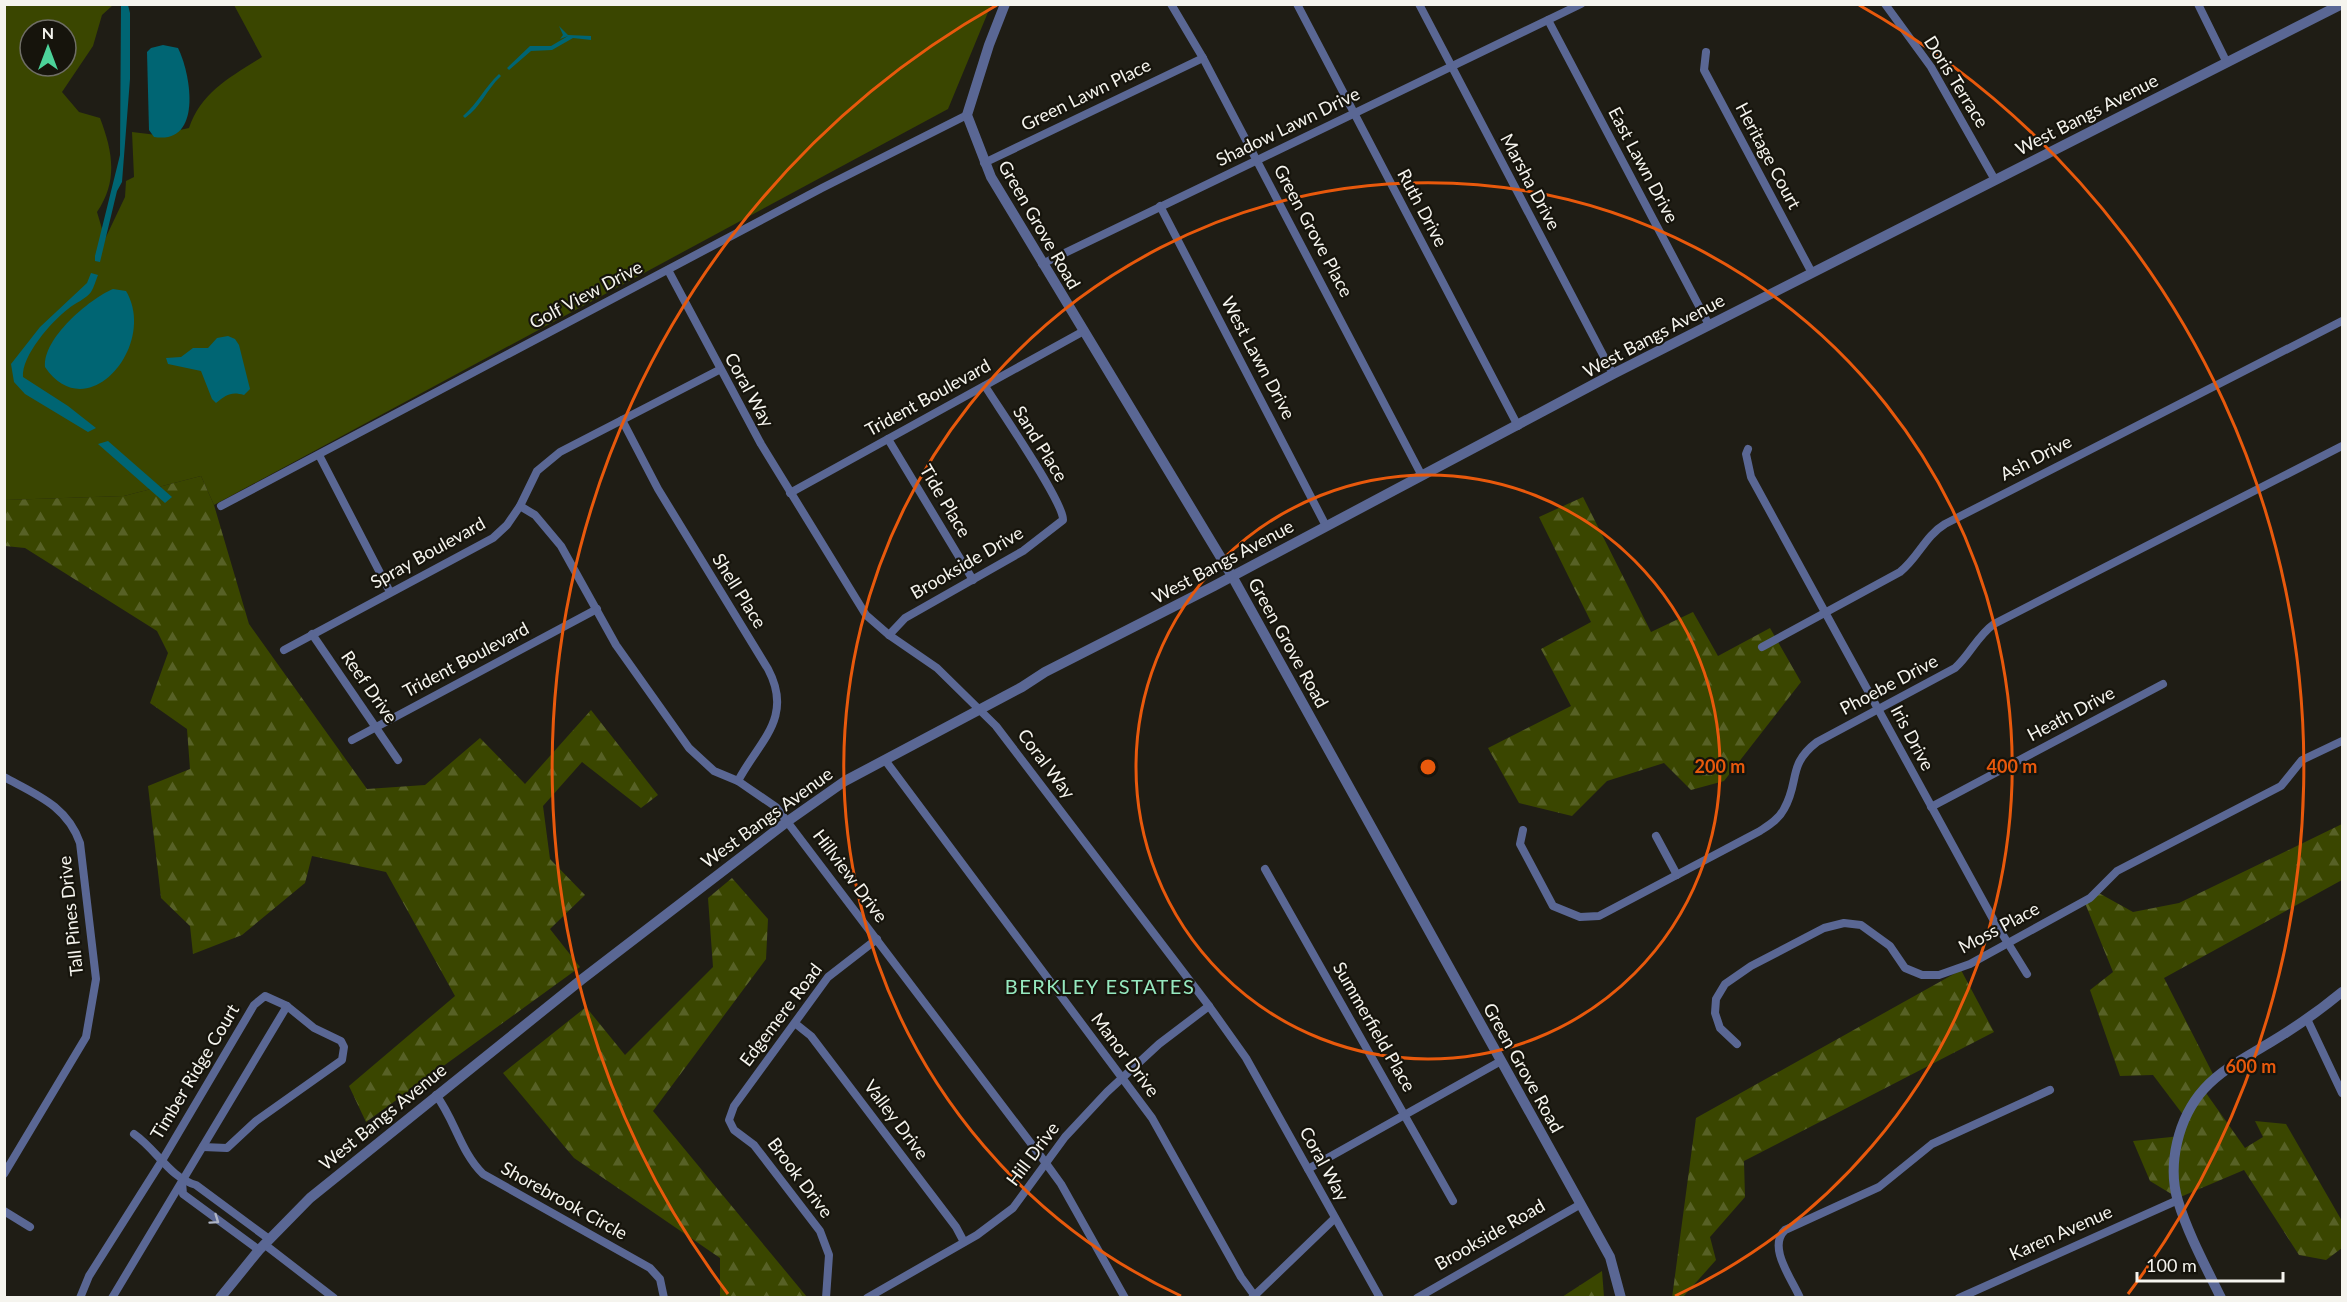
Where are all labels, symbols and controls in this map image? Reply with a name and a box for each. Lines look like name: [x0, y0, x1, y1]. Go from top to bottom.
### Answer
north arrow: [18, 18, 78, 78]
text: N: [42, 23, 54, 42]
street label: Doris Terrace: [1920, 31, 1994, 132]
street label: Green Lawn Place: [1017, 53, 1154, 135]
street label: West Bangs Avenue: [2012, 69, 2162, 160]
street label: Shadow Lawn Drive: [1212, 82, 1363, 170]
street label: Heritage Court: [1732, 98, 1806, 213]
street label: East Lawn Drive: [1604, 103, 1684, 226]
street label: Marsha Drive: [1496, 129, 1566, 234]
street label: Green Grove Road: [994, 156, 1086, 293]
street label: Green Grove Place: [1270, 160, 1358, 301]
street label: Ruth Drive: [1393, 165, 1453, 250]
street label: Golf View Drive: [525, 255, 646, 333]
street label: West Bangs Avenue: [1579, 288, 1728, 382]
street label: West Lawn Drive: [1217, 292, 1300, 423]
street label: Coral Way: [720, 348, 780, 431]
street label: Trident Boulevard: [861, 354, 994, 441]
street label: Sand Place: [1009, 402, 1073, 485]
street label: Ash Drive: [1996, 430, 2075, 485]
street label: Tide Place: [916, 460, 976, 541]
street label: Spray Boulevard: [366, 512, 489, 593]
street label: West Bangs Avenue: [1148, 514, 1297, 608]
street label: Brookside Drive: [906, 521, 1027, 603]
street label: Shell Place: [708, 549, 771, 632]
street label: Green Grove Road: [1244, 574, 1334, 711]
street label: Trident Boulevard: [399, 617, 532, 702]
street label: Reef Drive: [337, 646, 403, 727]
street label: Phoebe Drive: [1836, 649, 1941, 719]
street label: Heath Drive: [2023, 681, 2118, 745]
street label: Iris Drive: [1886, 701, 1939, 774]
street label: Coral Way: [1013, 724, 1081, 803]
text: 200 m: [1695, 755, 1745, 777]
text: 400 m: [1987, 755, 2037, 777]
centre of rings: [1418, 757, 1438, 777]
street label: West Bangs Avenue: [696, 762, 836, 872]
street label: Hillview Drive: [809, 825, 893, 926]
street label: Tall Pines Drive: [53, 855, 87, 977]
street label: Moss Place: [1954, 897, 2043, 958]
street label: Summerfield Place: [1329, 958, 1421, 1095]
street label: Edgemere Road: [734, 959, 826, 1070]
district label: BERKLEY ESTATES: [1005, 974, 1195, 998]
street label: Timber Ridge Court: [145, 999, 244, 1143]
street label: Green Grove Road: [1479, 999, 1569, 1136]
street label: Manor Drive: [1087, 1008, 1164, 1101]
text: 600 m: [2226, 1055, 2276, 1077]
street label: West Bangs Avenue: [314, 1058, 450, 1174]
street label: Valley Drive: [860, 1075, 934, 1164]
street label: Hill Drive: [1001, 1117, 1063, 1190]
street label: Coral Way: [1295, 1122, 1355, 1205]
street label: Brook Drive: [764, 1133, 838, 1222]
street label: Shorebrook Circle: [498, 1156, 631, 1244]
street label: Brookside Road: [1431, 1194, 1548, 1275]
street label: Karen Avenue: [2006, 1200, 2115, 1265]
one-way arrow: [208, 1213, 219, 1224]
scale bar: [2137, 1245, 2282, 1283]
text: 100 m: [2146, 1254, 2197, 1276]

